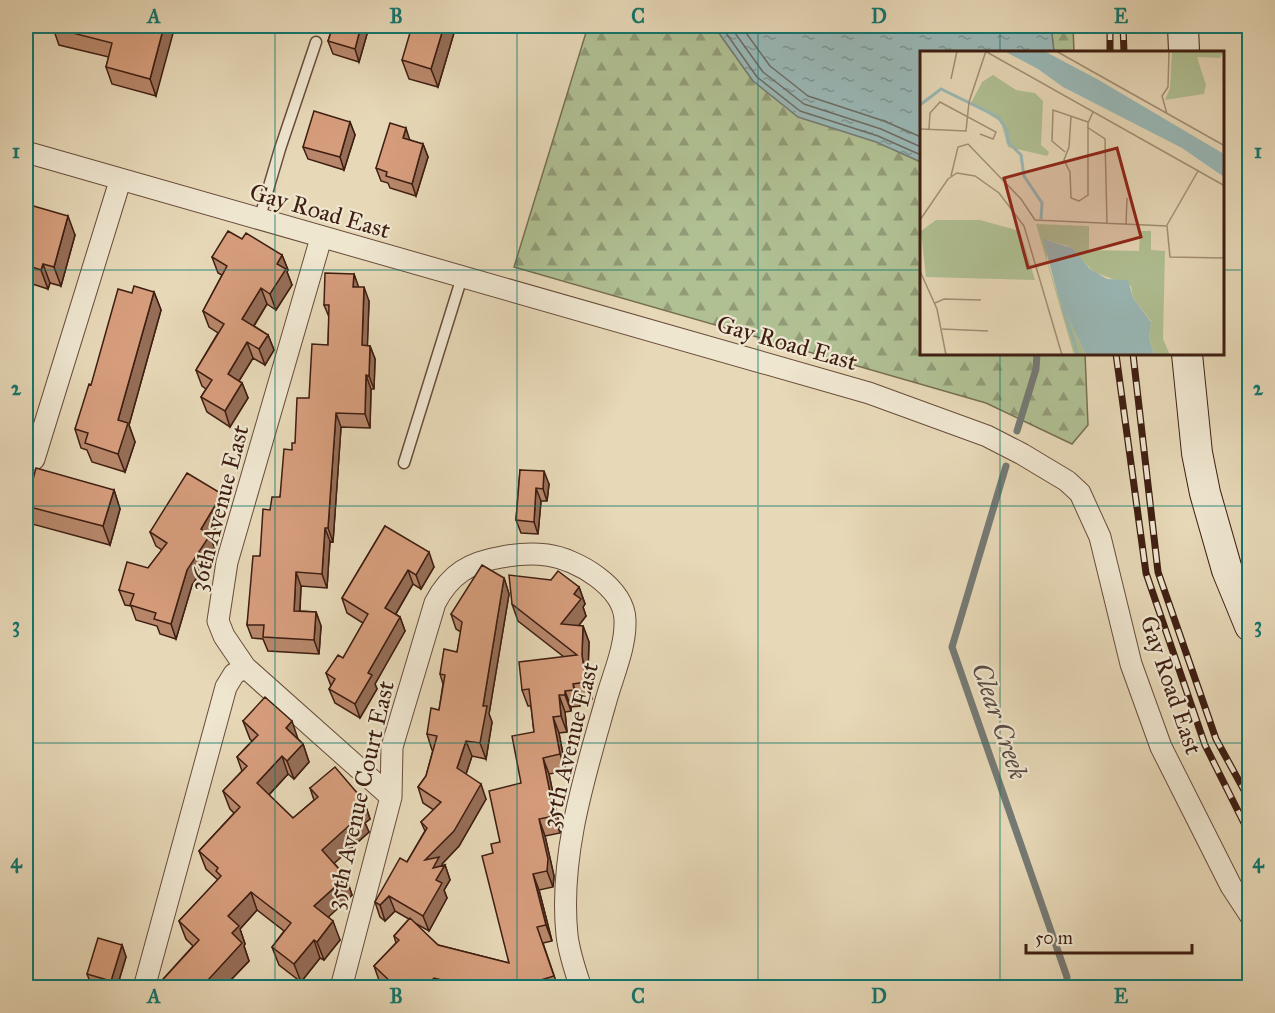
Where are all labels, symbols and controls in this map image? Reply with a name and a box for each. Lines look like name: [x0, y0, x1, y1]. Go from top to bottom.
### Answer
text: A: [145, 4, 161, 28]
text: B: [389, 4, 403, 28]
text: C: [631, 4, 645, 28]
text: D: [871, 4, 887, 28]
text: E: [1114, 4, 1129, 28]
inset map: [920, 51, 1224, 356]
text: 1: [12, 139, 20, 163]
text: 1: [1254, 139, 1262, 163]
street label: Gay Road East: [246, 177, 394, 245]
street label: Gay Road East: [713, 309, 861, 377]
text: 2: [11, 376, 22, 400]
text: 2: [1253, 376, 1264, 400]
street label: 36th Avenue East: [182, 421, 256, 594]
street label: Gay Road East: [1133, 612, 1209, 759]
text: 3: [12, 613, 20, 638]
text: 3: [1254, 613, 1262, 638]
water label: Clear Creek: [965, 658, 1035, 784]
street label: 35th Avenue East: [535, 659, 605, 831]
street label: 35th Avenue Court East: [319, 677, 401, 912]
text: 4: [10, 849, 22, 874]
text: 4: [1252, 849, 1264, 874]
scale bar: [1026, 917, 1192, 955]
text: 50 m: [1035, 927, 1073, 949]
text: A: [145, 984, 161, 1008]
text: B: [389, 984, 403, 1008]
text: C: [631, 984, 645, 1008]
text: D: [871, 984, 887, 1008]
text: E: [1114, 984, 1129, 1008]

